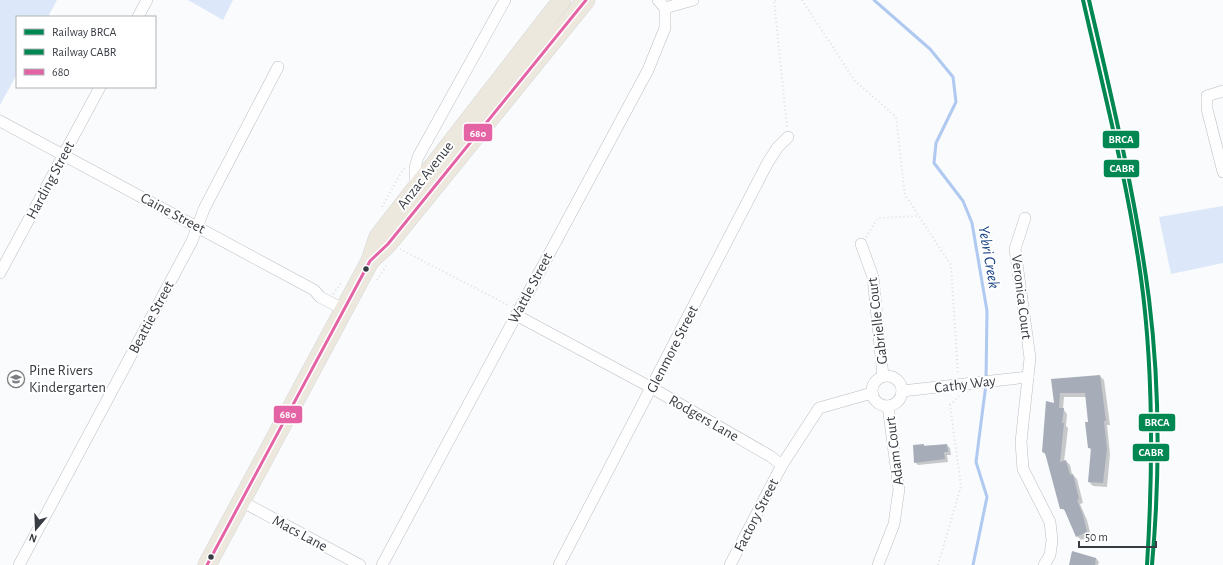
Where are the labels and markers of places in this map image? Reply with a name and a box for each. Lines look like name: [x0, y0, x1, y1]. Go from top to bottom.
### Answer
unlabelled marker: [361, 264, 371, 274]
place label: Pine Rivers Kindergarten: [29, 363, 106, 395]
school or university icon: Pine Rivers Kindergarten: [6, 369, 26, 389]
unlabelled marker: [206, 552, 216, 562]

